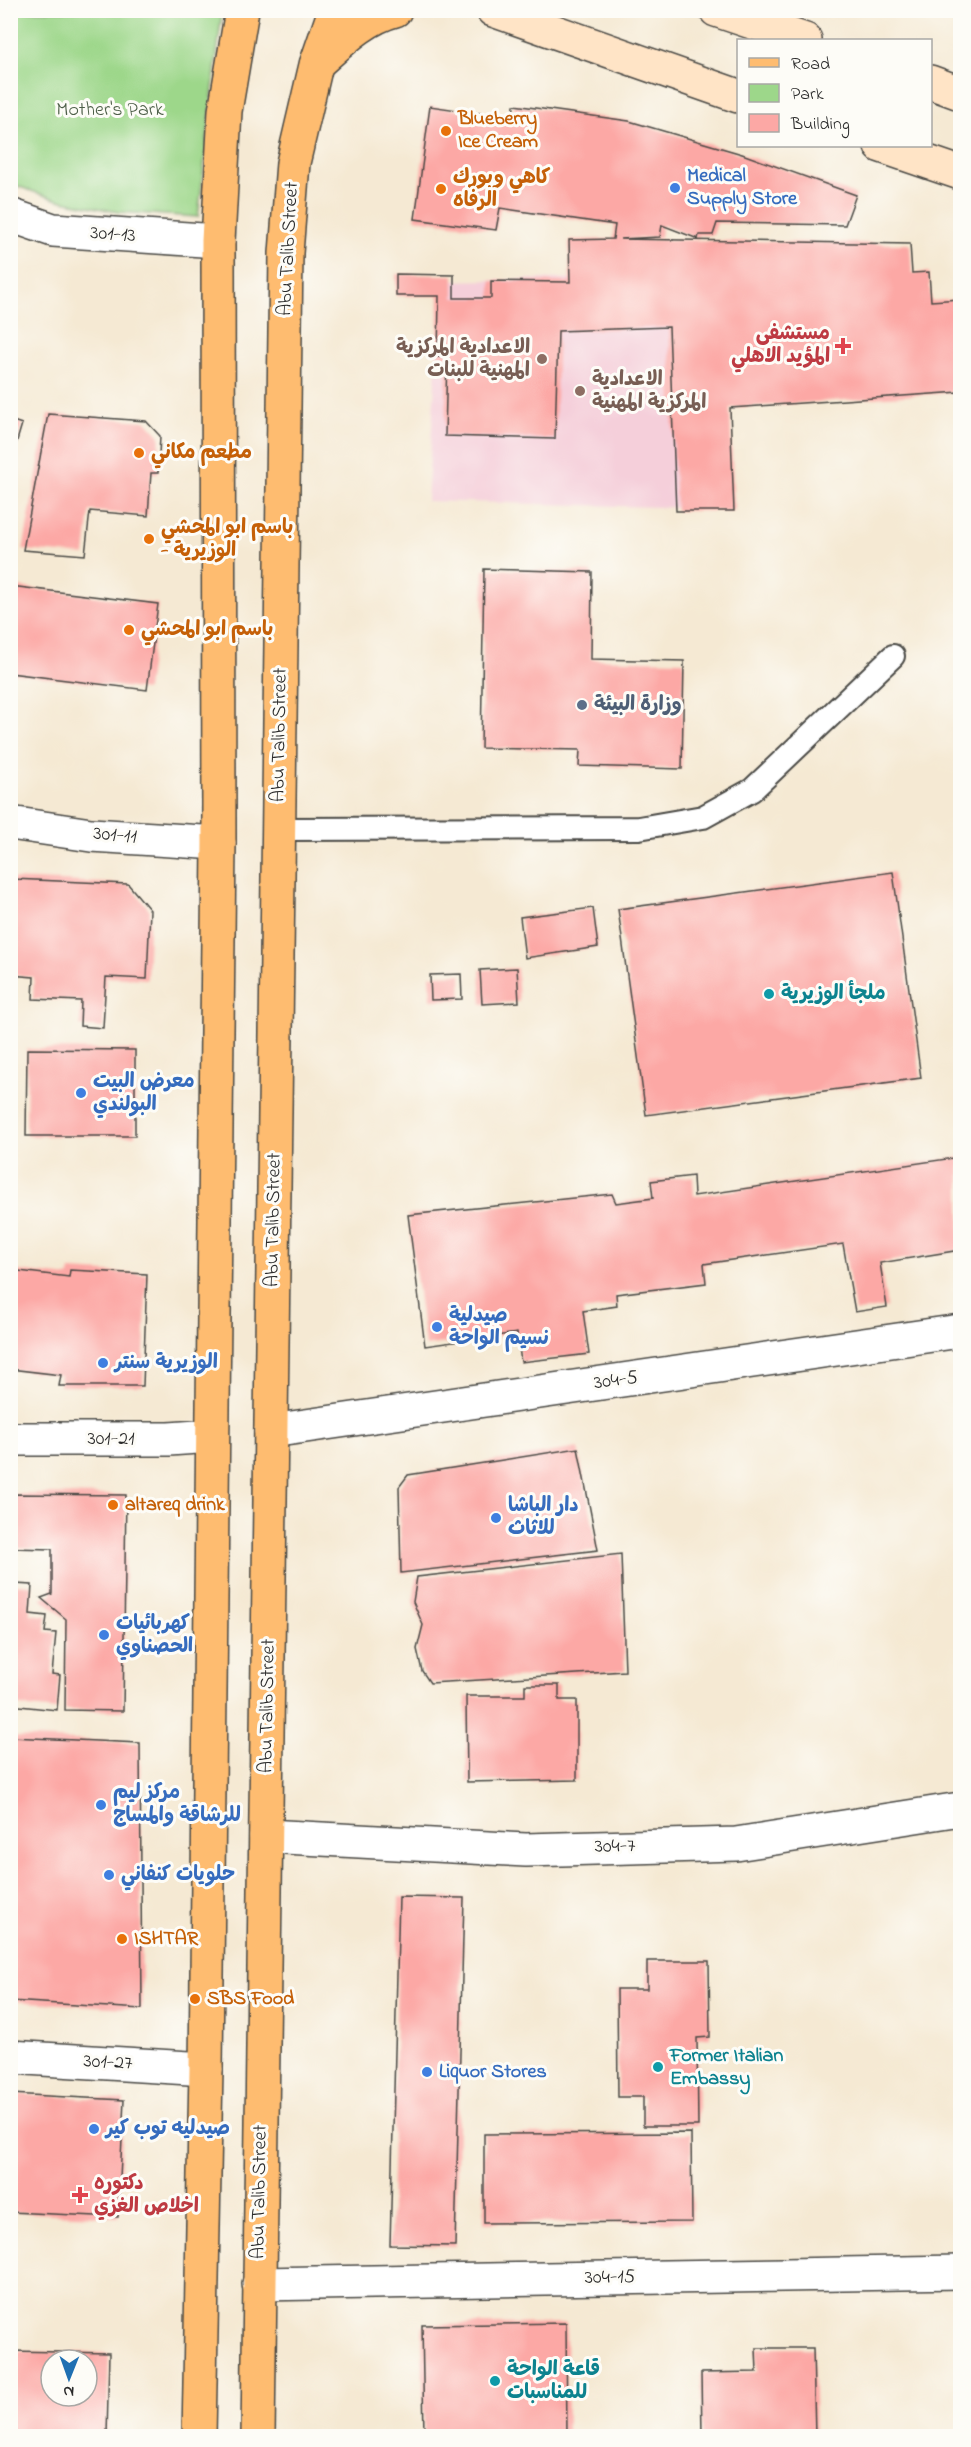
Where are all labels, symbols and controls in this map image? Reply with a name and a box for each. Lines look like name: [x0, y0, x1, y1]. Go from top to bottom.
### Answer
legend: [737, 39, 932, 147]
text: Road: [791, 52, 830, 78]
text: Park: [791, 82, 824, 108]
park label: Mother's Park: [56, 96, 164, 125]
place label: Blueberry Ice Cream: [457, 105, 538, 157]
text: Building: [790, 112, 850, 139]
marker: Blueberry Ice Cream: [439, 124, 453, 138]
place label: Medical Supply Store: [687, 162, 798, 215]
place label: كاهي وبورك الرفاه: [453, 164, 550, 216]
street label: Abu Talib Street: [271, 181, 307, 317]
marker: Medical Supply Store: [668, 181, 682, 195]
marker: كاهي وبورك الرفاه: [434, 182, 448, 196]
street label: 301-13: [89, 219, 137, 251]
place label: مستشفى المؤيد الاهلي: [731, 320, 830, 373]
place label: الاعدادية المركزية المهنية للبنات: [396, 334, 530, 386]
marker: مستشفى المؤيد الاهلي: [834, 337, 852, 355]
marker: الاعدادية المركزية المهنية للبنات: [535, 352, 549, 366]
place label: الاعدادية المركزية المهنية: [592, 366, 706, 418]
marker: الاعدادية المركزية المهنية: [573, 384, 587, 398]
place label: مطعم مكاني: [151, 439, 252, 469]
marker: مطعم مكاني: [132, 446, 146, 460]
place label: باسم ابو المحشي - الوزيرية: [160, 514, 293, 566]
marker: باسم ابو المحشي - الوزيرية: [142, 532, 156, 546]
place label: باسم ابو المحشي: [141, 616, 273, 646]
marker: باسم ابو المحشي: [122, 623, 136, 637]
street label: Abu Talib Street: [264, 667, 296, 802]
place label: وزارة البيئة: [594, 691, 682, 720]
marker: وزارة البيئة: [575, 698, 589, 712]
street label: 301-11: [92, 820, 138, 852]
place label: ملجأ الوزيرية: [781, 980, 886, 1009]
marker: ملجأ الوزيرية: [762, 987, 776, 1001]
place label: معرض البيت البولندي: [93, 1068, 195, 1120]
marker: معرض البيت البولندي: [74, 1086, 88, 1100]
street label: Abu Talib Street: [258, 1152, 290, 1287]
place label: صيدلية نسيم الواحة: [449, 1302, 549, 1354]
marker: صيدلية نسيم الواحة: [430, 1320, 444, 1334]
place label: الوزيرية سنتر: [113, 1349, 218, 1378]
marker: الوزيرية سنتر: [96, 1356, 110, 1370]
street label: 304-5: [592, 1364, 640, 1398]
street label: 301-21: [87, 1425, 135, 1454]
place label: altareq drink: [125, 1491, 226, 1520]
place label: دار الباشا للاثاث: [508, 1492, 579, 1544]
marker: altareq drink: [106, 1498, 120, 1512]
marker: دار الباشا للاثاث: [489, 1511, 503, 1525]
place label: كهربائيات الحصناوي: [116, 1610, 193, 1662]
marker: كهربائيات الحصناوي: [97, 1628, 111, 1642]
street label: Abu Talib Street: [252, 1638, 284, 1773]
place label: مركز ليم للرشاقة والمساج: [113, 1779, 241, 1831]
marker: مركز ليم للرشاقة والمساج: [94, 1798, 108, 1812]
street label: 304-7: [594, 1832, 636, 1862]
place label: حلويات كنفاني: [121, 1861, 235, 1891]
marker: حلويات كنفاني: [102, 1868, 116, 1882]
place label: ISHTAR: [134, 1925, 199, 1954]
marker: ISHTAR: [115, 1932, 129, 1946]
place label: SBS Food: [207, 1985, 295, 2014]
marker: SBS Food: [188, 1992, 202, 2006]
place label: Former Italian Embassy: [669, 2042, 783, 2095]
street label: 301-27: [83, 2047, 133, 2079]
place label: Liquor Stores: [439, 2058, 547, 2087]
marker: Former Italian Embassy: [651, 2060, 665, 2074]
marker: Liquor Stores: [420, 2065, 434, 2079]
place label: صيدليه توب كير: [104, 2115, 230, 2144]
marker: صيدليه توب كير: [87, 2122, 101, 2136]
street label: Abu Talib Street: [244, 2124, 276, 2259]
place label: دكتوره اخلاص الغزي: [94, 2170, 199, 2222]
marker: دكتوره اخلاص الغزي: [71, 2186, 89, 2204]
street label: 304-15: [585, 2263, 635, 2293]
north arrow: [39, 2348, 99, 2408]
place label: قاعة الواحة للمناسبات: [507, 2356, 600, 2408]
marker: قاعة الواحة للمناسبات: [488, 2374, 502, 2388]
text: N: [63, 2379, 74, 2403]

